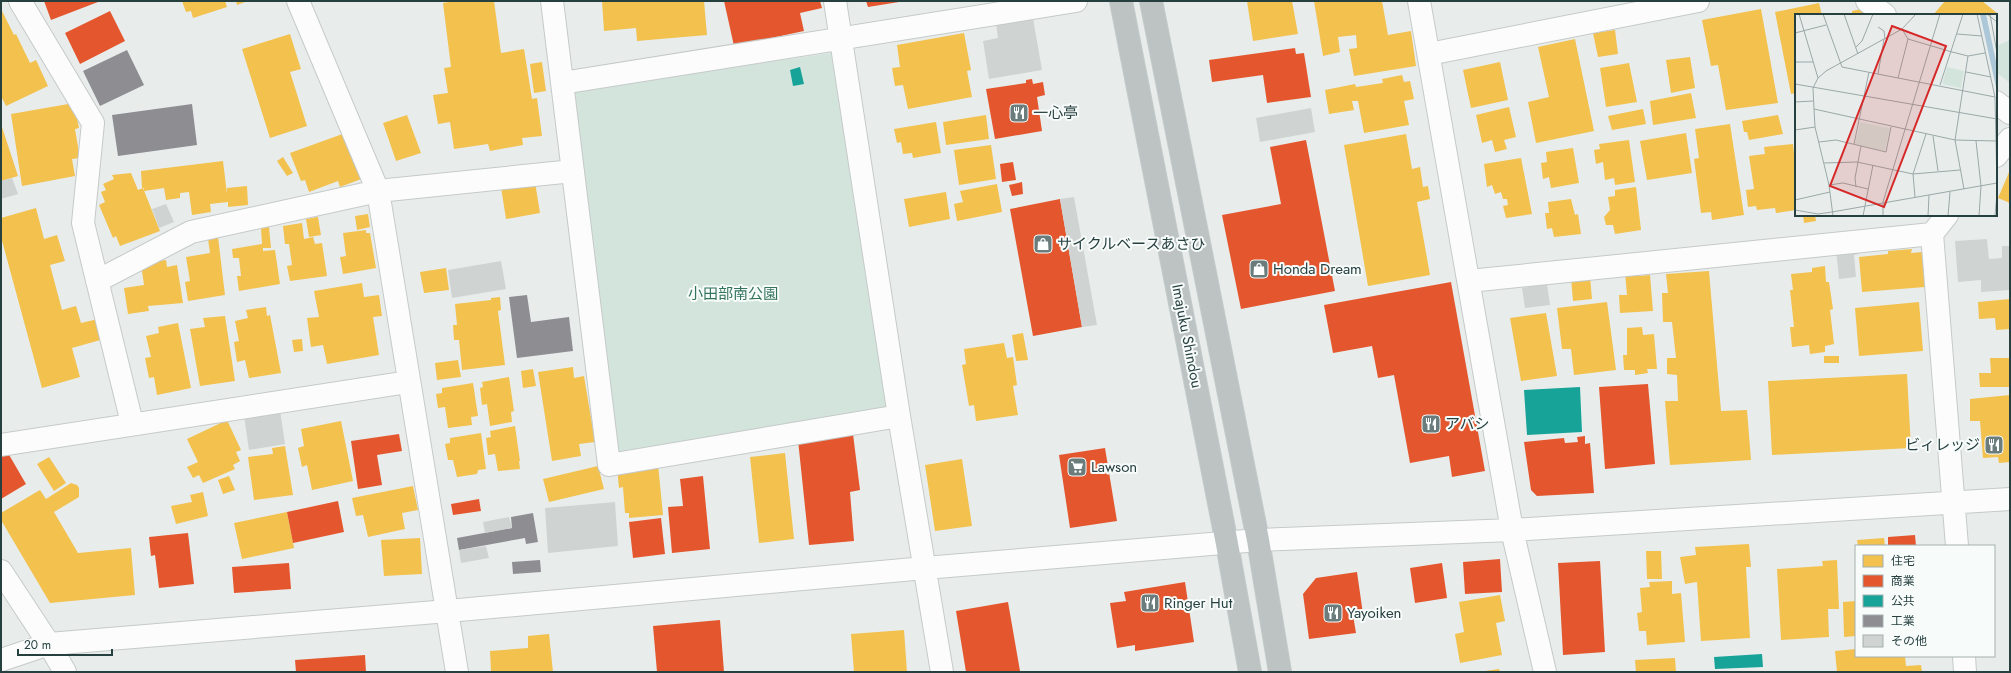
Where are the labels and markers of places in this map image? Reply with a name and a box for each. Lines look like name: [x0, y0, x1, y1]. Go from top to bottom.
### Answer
restaurant icon: 一心亭: [1008, 102, 1030, 124]
place label: 一心亭: [1033, 102, 1078, 124]
shop icon: サイクルベースあさひ: [1032, 233, 1054, 255]
place label: サイクルベースあさひ: [1057, 233, 1206, 255]
shop icon: Honda Dream: [1248, 258, 1270, 280]
place label: Honda Dream: [1273, 258, 1362, 280]
restaurant icon: アバシ: [1420, 413, 1442, 435]
place label: アバシ: [1445, 413, 1489, 435]
place label: ビィレッジ: [1905, 434, 1980, 456]
restaurant icon: ビィレッジ: [1983, 434, 2005, 456]
supermarket icon: Lawson: [1066, 456, 1088, 478]
place label: Lawson: [1091, 456, 1137, 478]
restaurant icon: Ringer Hut: [1139, 592, 1161, 614]
place label: Ringer Hut: [1164, 592, 1233, 614]
restaurant icon: Yayoiken: [1322, 602, 1344, 624]
place label: Yayoiken: [1347, 602, 1402, 624]

